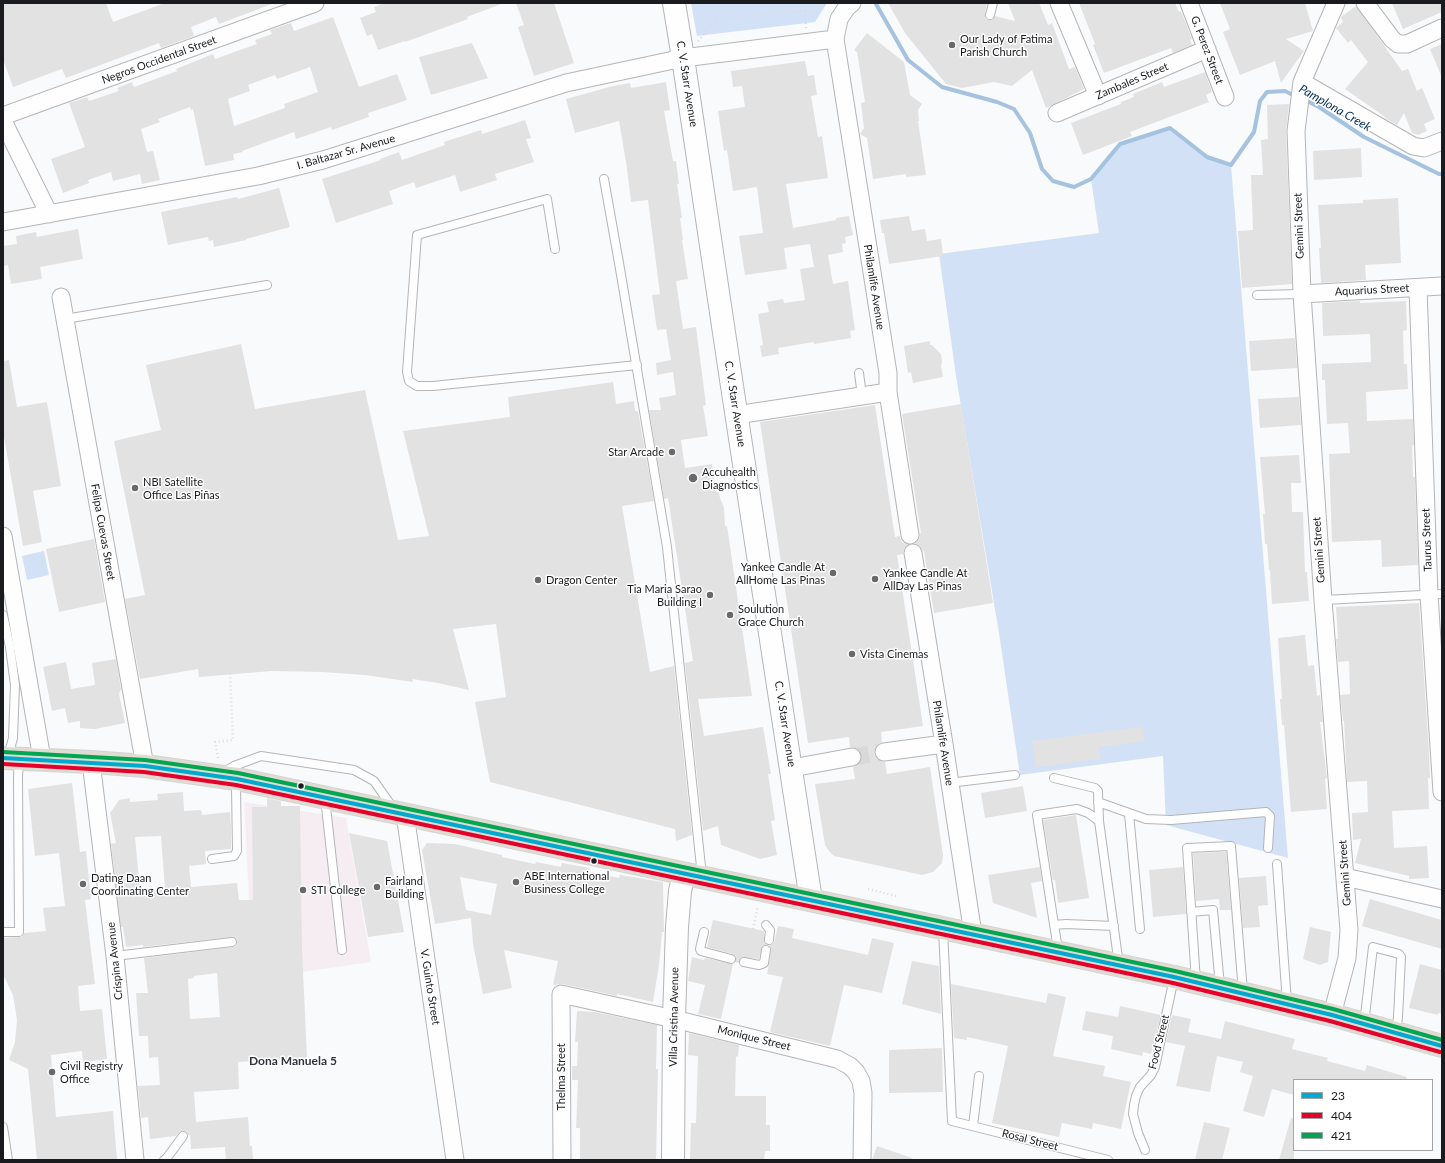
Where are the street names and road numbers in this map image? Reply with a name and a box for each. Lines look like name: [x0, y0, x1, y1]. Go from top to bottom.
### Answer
street label: G. Perez Street: [1188, 14, 1226, 86]
street label: Negros Occidental Street: [100, 33, 218, 87]
street label: C. V. Starr Avenue: [674, 40, 700, 128]
street label: Zambales Street: [1094, 60, 1170, 102]
street label: I. Baltazar Sr. Avenue: [295, 132, 397, 172]
street label: Gemini Street: [1291, 193, 1307, 259]
street label: Philamlife Avenue: [861, 243, 887, 331]
street label: Aquarius Street: [1335, 281, 1409, 299]
street label: C. V. Starr Avenue: [722, 360, 748, 448]
street label: Felipa Cuevas Street: [88, 483, 118, 581]
street label: Taurus Street: [1419, 508, 1435, 572]
street label: Gemini Street: [1310, 517, 1328, 583]
street label: C. V. Starr Avenue: [772, 680, 798, 768]
street label: Philamlife Avenue: [930, 699, 956, 787]
street label: Gemini Street: [1336, 840, 1354, 906]
street label: Crispina Avenue: [104, 921, 126, 1001]
street label: V. Guinto Street: [417, 948, 443, 1026]
street label: Villa Cristina Avenue: [667, 967, 681, 1067]
street label: Food Street: [1146, 1013, 1172, 1071]
street label: Monique Street: [716, 1023, 792, 1053]
street label: Thelma Street: [554, 1043, 568, 1111]
street label: Rosal Street: [1001, 1127, 1059, 1153]

